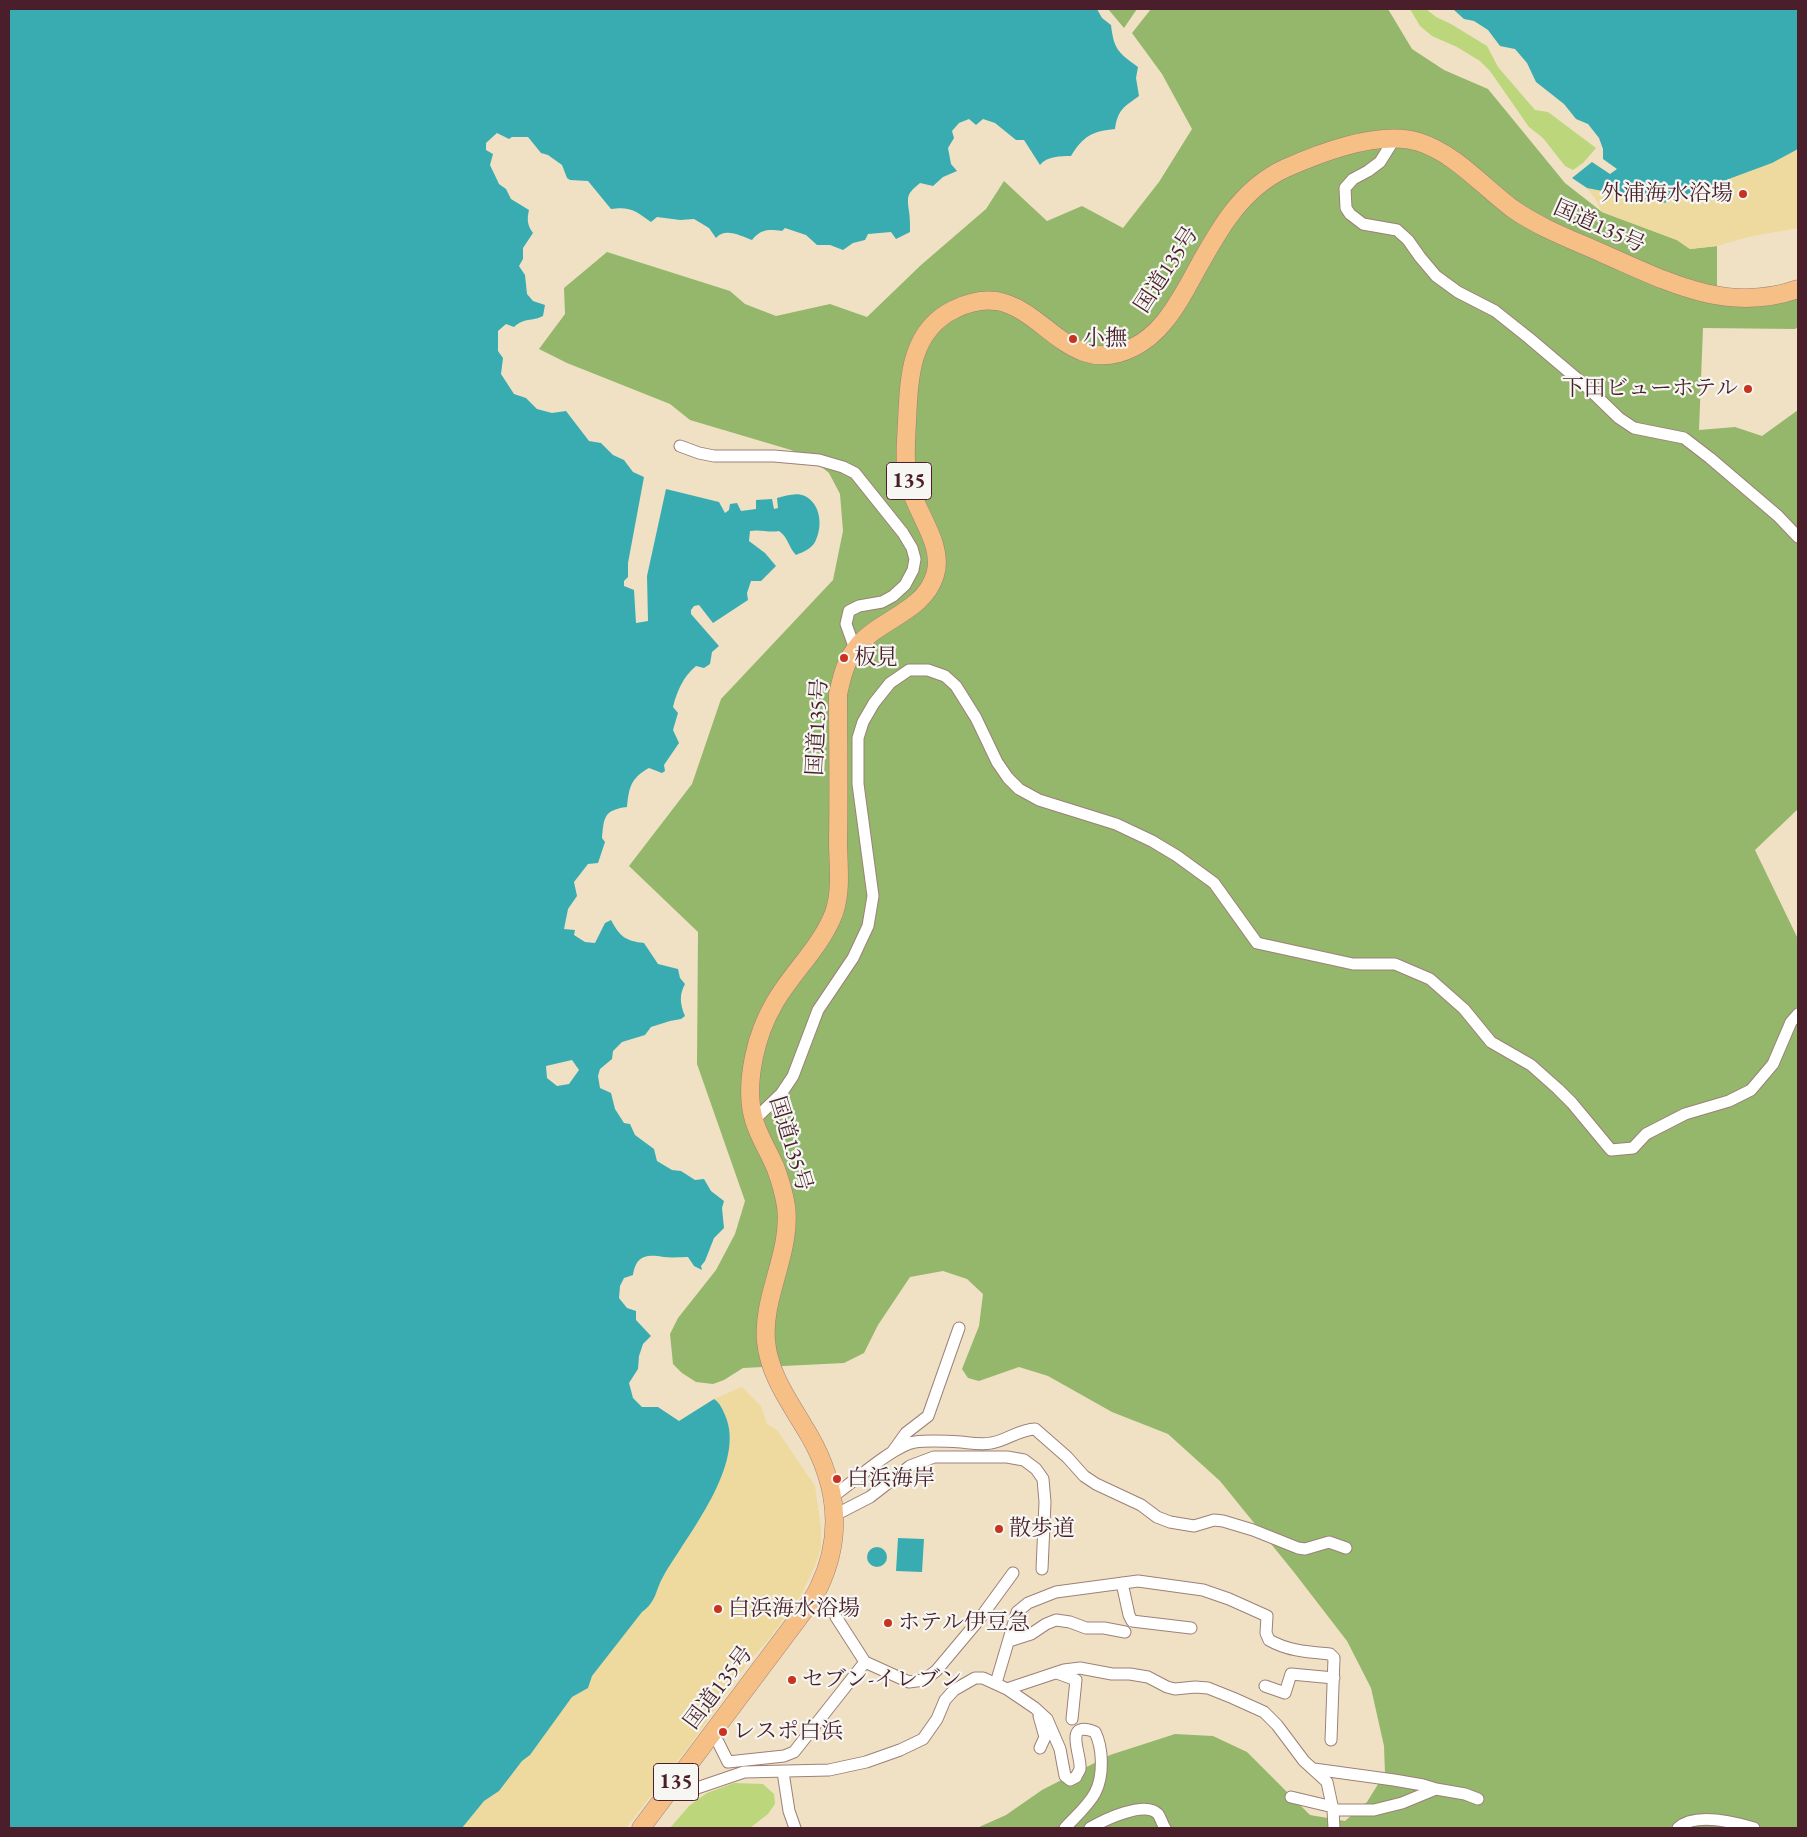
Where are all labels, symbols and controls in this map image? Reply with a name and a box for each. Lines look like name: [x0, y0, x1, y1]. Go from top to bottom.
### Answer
place label: 外浦海水浴場: [1601, 181, 1733, 207]
marker: 外浦海水浴場: [1737, 188, 1749, 200]
street label: 国道135号: [1549, 195, 1649, 259]
street label: 国道135号: [1129, 222, 1205, 318]
place label: 小撫: [1083, 326, 1127, 352]
marker: 小撫: [1067, 333, 1079, 345]
place label: 下田ビューホテル: [1562, 376, 1738, 402]
marker: 下田ビューホテル: [1742, 383, 1754, 395]
road number: 135: [886, 462, 932, 500]
place label: 板見: [854, 645, 898, 671]
marker: 板見: [838, 652, 850, 664]
street label: 国道135号: [802, 678, 834, 776]
street label: 国道135号: [763, 1093, 817, 1195]
place label: 白浜海岸: [847, 1466, 935, 1492]
marker: 白浜海岸: [831, 1473, 843, 1485]
place label: 散歩道: [1009, 1516, 1075, 1542]
marker: 散歩道: [993, 1523, 1005, 1535]
place label: 白浜海水浴場: [728, 1596, 860, 1622]
marker: 白浜海水浴場: [712, 1603, 724, 1615]
place label: ホテル伊豆急: [898, 1610, 1030, 1636]
marker: ホテル伊豆急: [882, 1617, 894, 1629]
street label: 国道135号: [679, 1641, 759, 1735]
place label: セブン-イレブン: [802, 1667, 962, 1693]
marker: セブン-イレブン: [786, 1674, 798, 1686]
place label: レスポ白浜: [733, 1719, 843, 1745]
marker: レスポ白浜: [717, 1726, 729, 1738]
road number: 135: [654, 1764, 698, 1800]

